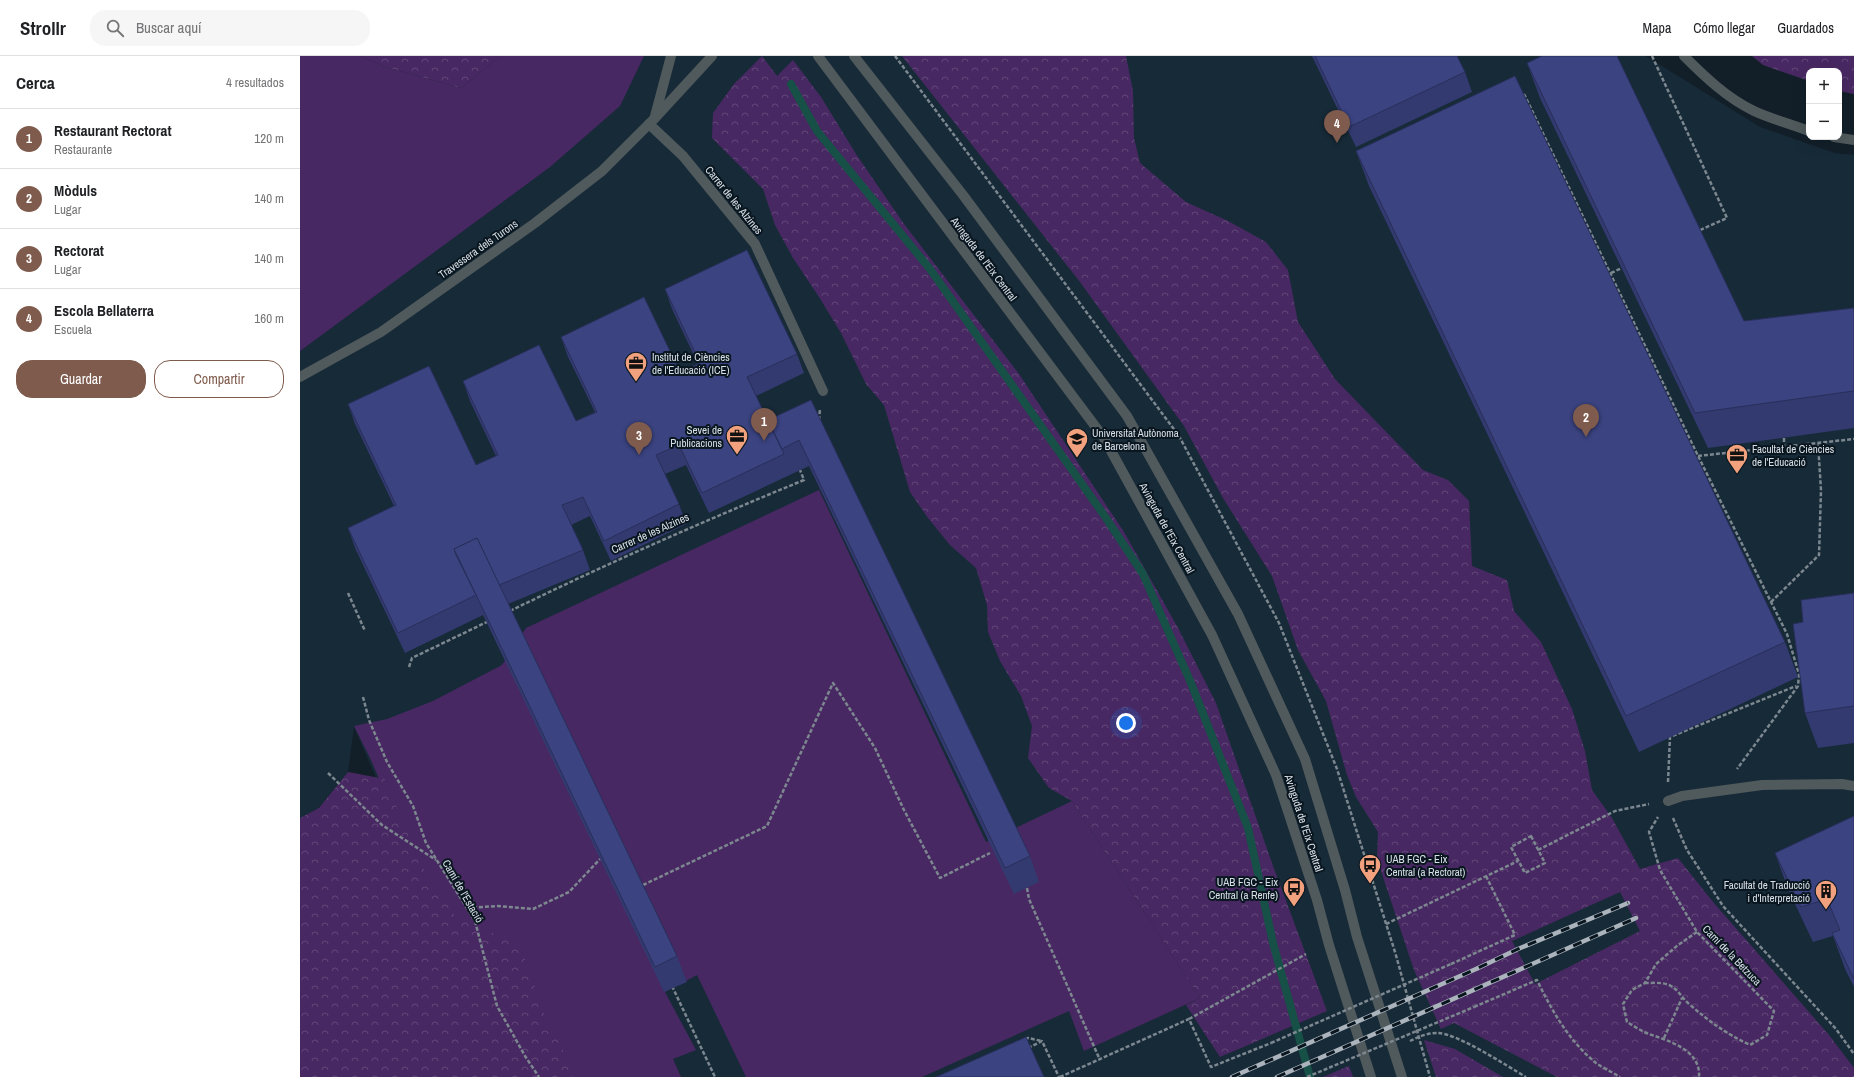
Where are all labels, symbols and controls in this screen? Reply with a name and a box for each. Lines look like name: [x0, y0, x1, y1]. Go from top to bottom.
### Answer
search box: [90, 10, 370, 46]
text: Strollr: [20, 15, 66, 41]
icon: search: [104, 17, 126, 39]
text: Buscar aquí: [136, 17, 202, 38]
text: Mapa: [1643, 19, 1671, 37]
text: Cómo llegar: [1693, 19, 1755, 37]
text: Guardados: [1777, 19, 1834, 37]
map controls: [1806, 68, 1842, 140]
button: +: [1806, 68, 1842, 104]
text: Cerca: [16, 71, 55, 94]
text: 4 resultados: [226, 74, 284, 91]
button: −: [1806, 104, 1842, 140]
pin: 4: [1324, 110, 1350, 143]
text: Restaurant Rectorat: [54, 120, 172, 141]
text: 1: [26, 130, 32, 147]
text: 120 m: [254, 130, 284, 147]
text: Restaurante: [54, 141, 112, 158]
street label: Carrer de les Alzines: [702, 163, 766, 237]
text: Mòduls: [54, 180, 97, 201]
text: 2: [26, 190, 32, 207]
text: 140 m: [254, 190, 284, 207]
text: Lugar: [54, 201, 81, 218]
street label: Avinguda de l'Eix Central: [947, 214, 1020, 304]
street label: Travessera dels Turons: [436, 216, 521, 282]
text: Rectorat: [54, 240, 104, 261]
text: 3: [26, 250, 32, 267]
text: 140 m: [254, 250, 284, 267]
text: Lugar: [54, 261, 81, 278]
text: Escola Bellaterra: [54, 300, 154, 321]
text: 4: [26, 310, 32, 327]
text: 160 m: [254, 310, 284, 327]
text: Escuela: [54, 321, 92, 338]
office icon: Institut de Ciències de l'Educació (ICE): [623, 350, 649, 383]
place label: Institut de Ciències de l'Educació (ICE): [652, 350, 730, 377]
button: Guardar: [16, 360, 146, 398]
button: Compartir: [154, 360, 284, 398]
pin: 2: [1573, 404, 1599, 437]
pin: 1: [751, 408, 777, 441]
pin: 3: [626, 422, 652, 455]
place label: Sevei de Publicacions: [670, 423, 722, 450]
office icon: Sevei de Publicacions: [724, 423, 750, 456]
school or university icon: Universitat Autònoma de Barcelona: [1064, 426, 1090, 459]
place label: Universitat Autònoma de Barcelona: [1092, 426, 1179, 453]
office icon: Facultat de Ciències de l'Educació: [1724, 442, 1750, 475]
place label: Facultat de Ciències de l'Educació: [1752, 442, 1835, 469]
street label: Avinguda de l'Eix Central: [1136, 479, 1198, 576]
street label: Carrer de les Alzines: [609, 509, 692, 556]
your location: [1116, 713, 1136, 733]
street label: Avinguda de l'Eix Central: [1281, 772, 1326, 873]
bus stop icon: UAB FGC - Eix Central (a Rectorat): [1357, 852, 1383, 885]
place label: UAB FGC - Eix Central (a Rectorat): [1386, 852, 1465, 879]
street label: Camí de l'Estació: [439, 857, 487, 925]
place label: UAB FGC - Eix Central (a Renfe): [1209, 875, 1278, 902]
bus stop icon: UAB FGC - Eix Central (a Renfe): [1281, 875, 1307, 908]
place label: Facultat de Traducció i d'Interpretació: [1724, 878, 1810, 905]
building icon: Facultat de Traducció i d'Interpretació: [1813, 878, 1839, 911]
street label: Camí de la Betzuca: [1700, 922, 1764, 988]

